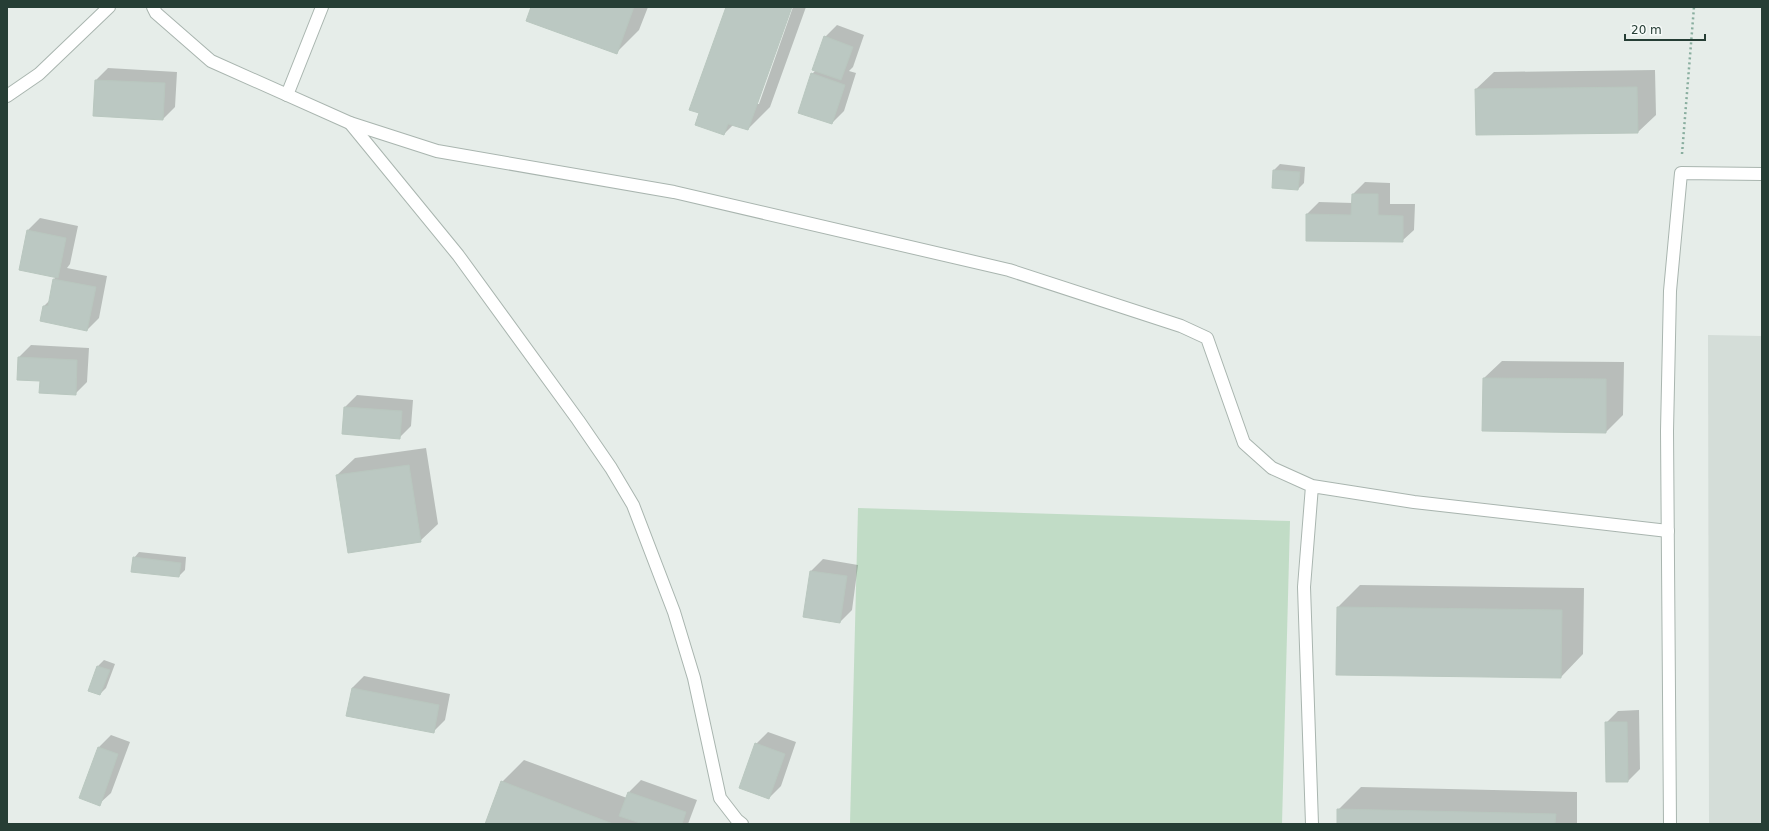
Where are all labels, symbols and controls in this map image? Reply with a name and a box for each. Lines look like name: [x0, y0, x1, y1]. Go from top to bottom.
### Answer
scale bar: [1625, 16, 1705, 42]
text: 20 m: [1631, 23, 1662, 37]

